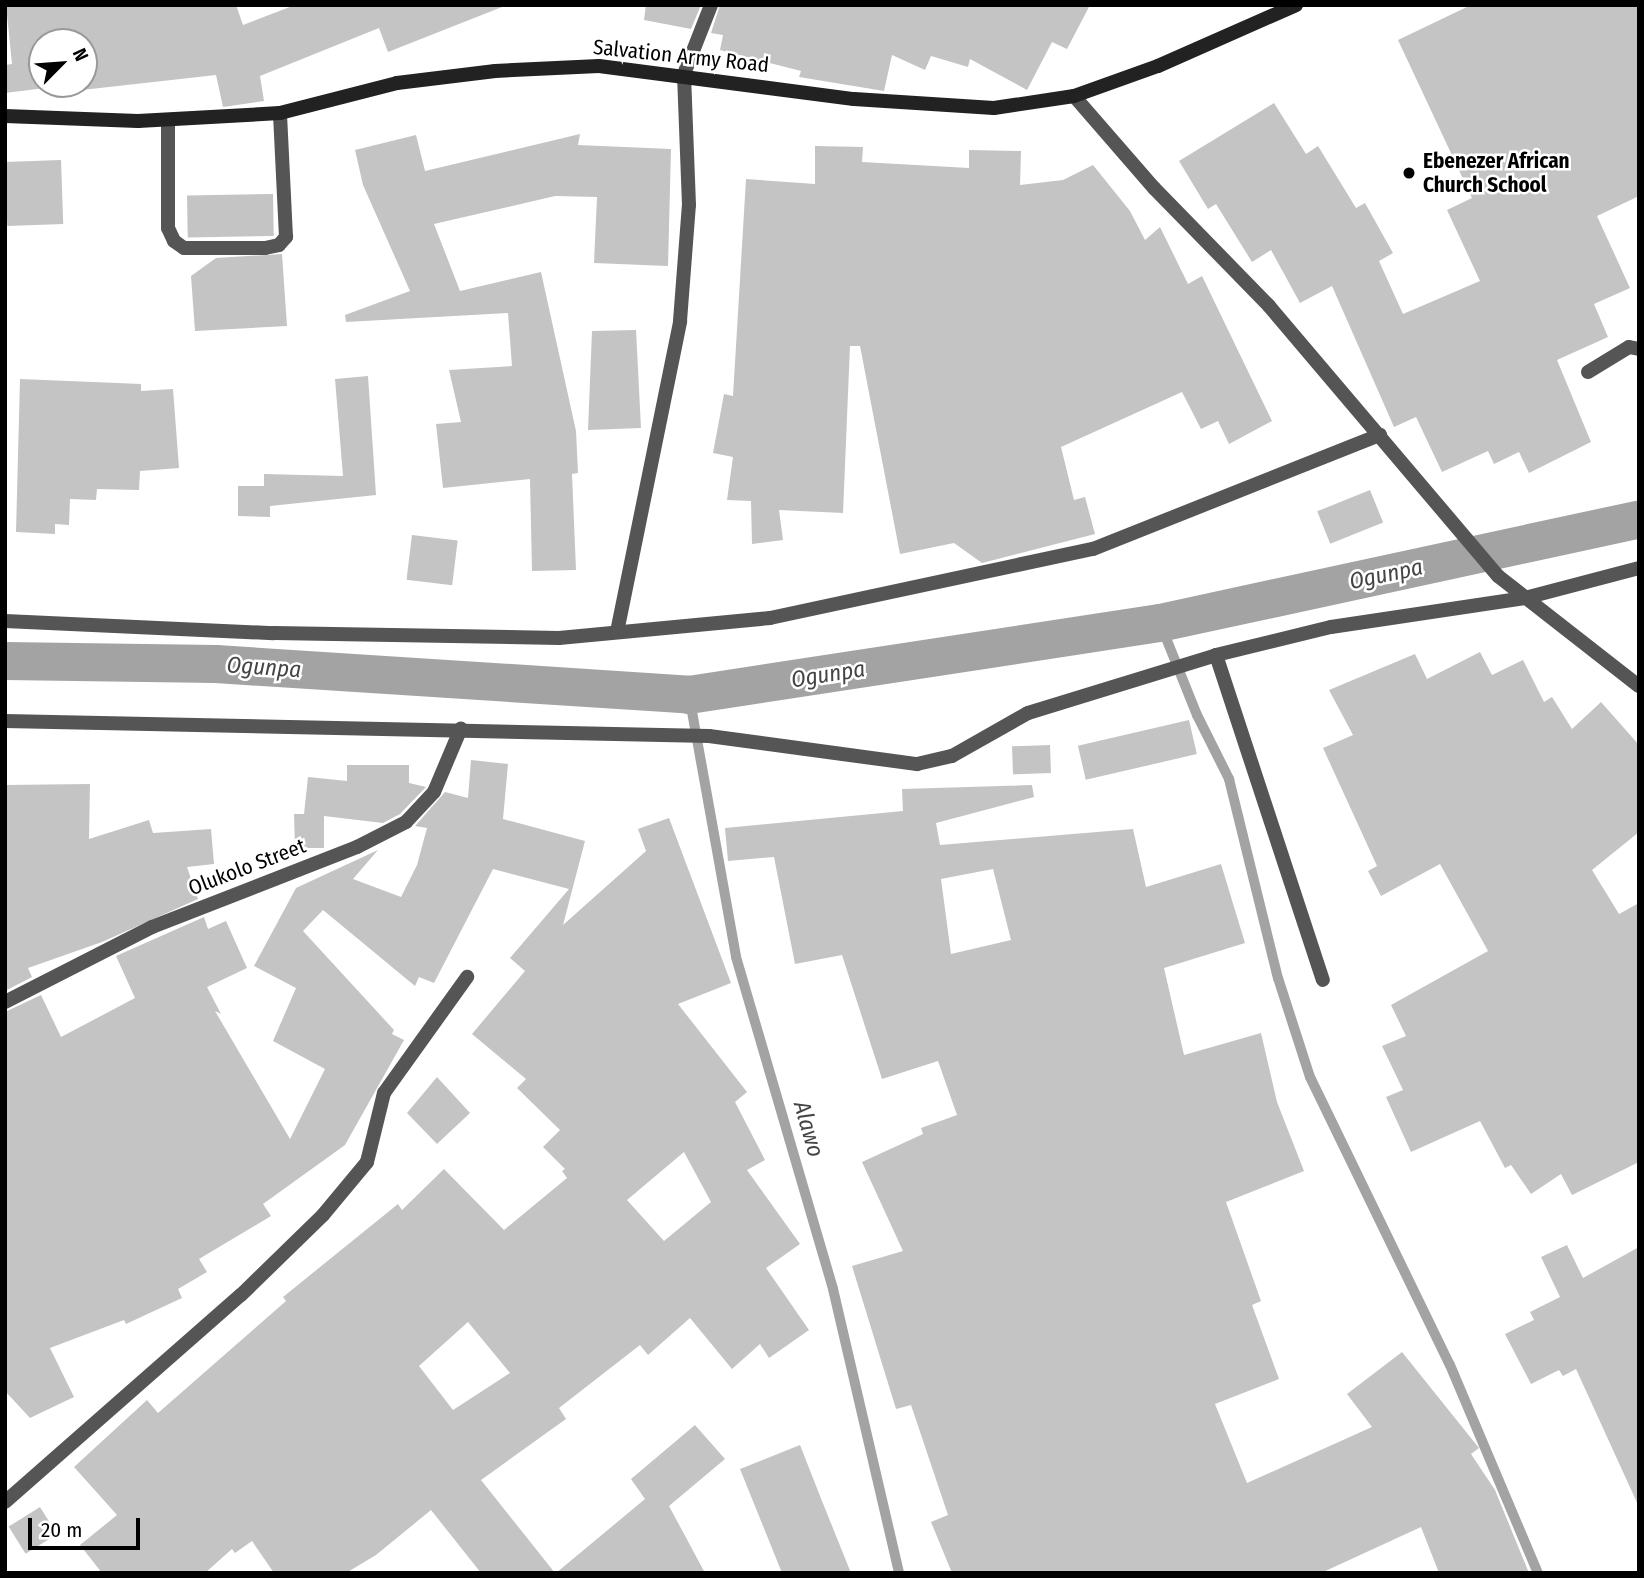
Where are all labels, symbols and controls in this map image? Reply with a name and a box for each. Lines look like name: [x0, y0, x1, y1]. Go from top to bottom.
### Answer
north arrow: [28, 28, 98, 98]
street label: Salvation Army Road: [592, 34, 770, 78]
text: N: [68, 45, 93, 65]
place label: Ebenezer African Church School: [1423, 148, 1570, 198]
marker: Ebenezer African Church School: [1401, 165, 1417, 181]
water label: Ogunpa: [1347, 553, 1425, 595]
water label: Ogunpa: [226, 651, 302, 683]
water label: Ogunpa: [789, 655, 867, 693]
street label: Olukolo Street: [185, 833, 309, 901]
water label: Alawo: [788, 1098, 830, 1160]
scale bar: [32, 1504, 144, 1548]
text: 20 m: [41, 1517, 82, 1543]

